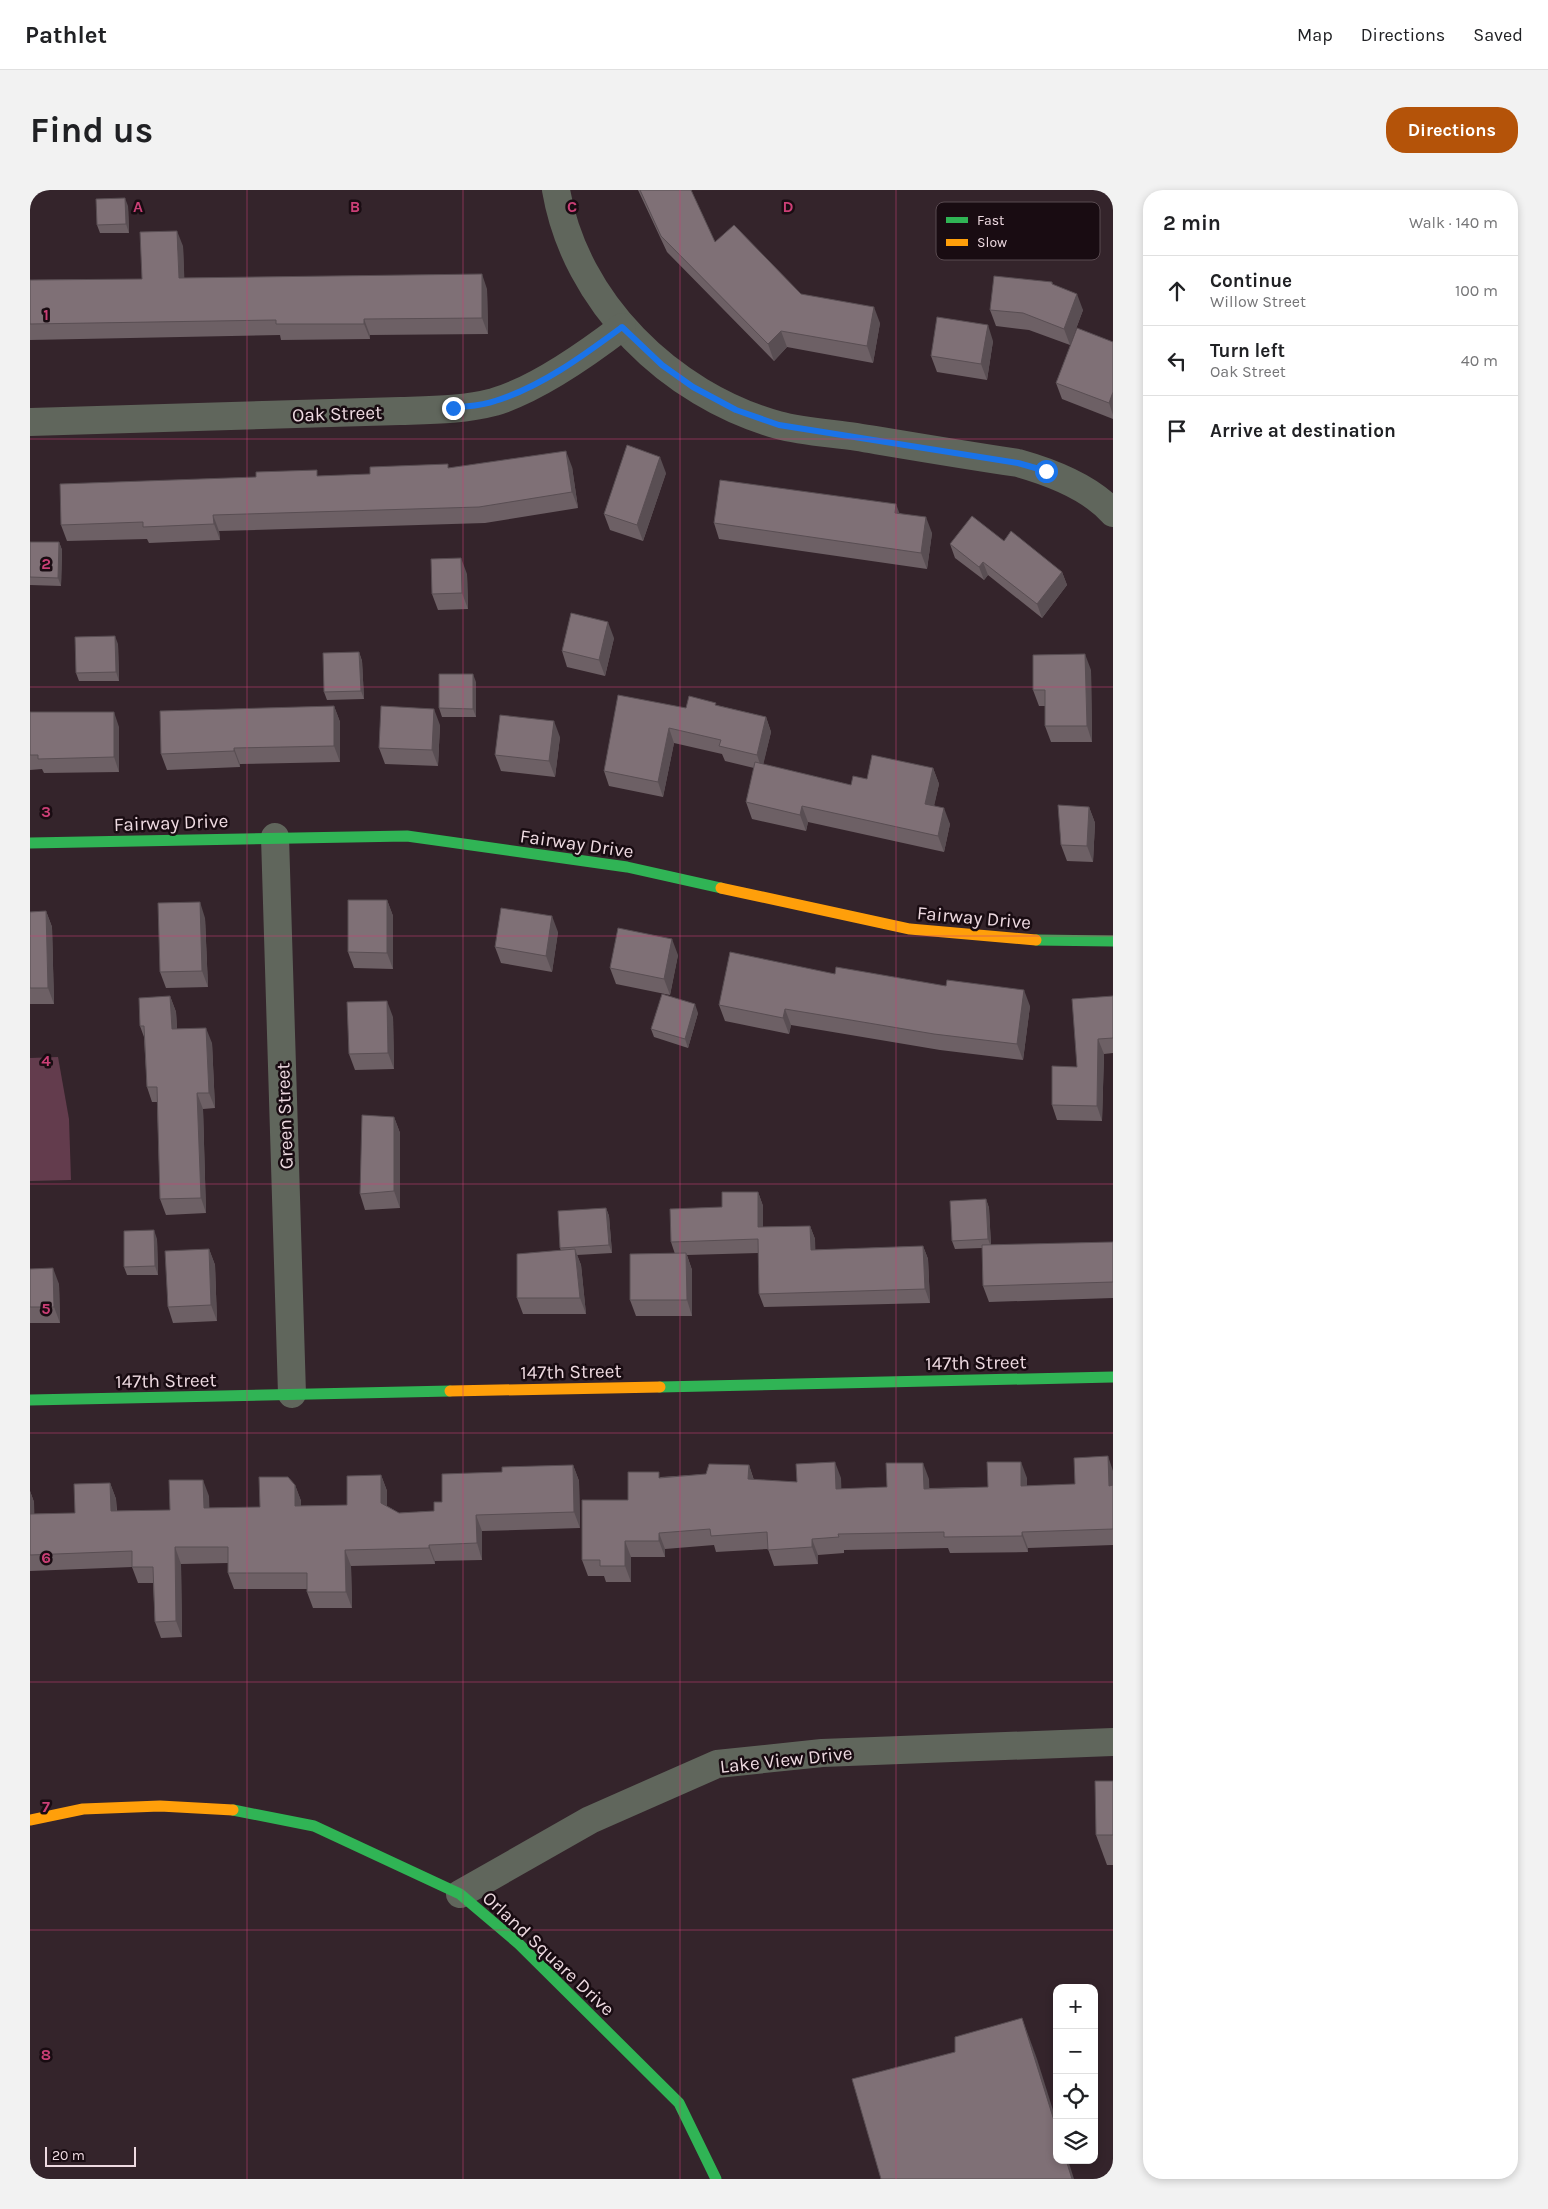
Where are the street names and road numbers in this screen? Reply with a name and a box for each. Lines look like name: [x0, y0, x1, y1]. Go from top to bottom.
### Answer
street label: Oak Street: [292, 401, 382, 427]
street label: Fairway Drive: [113, 810, 229, 836]
street label: Fairway Drive: [519, 825, 635, 863]
street label: Fairway Drive: [916, 902, 1032, 934]
street label: Green Street: [272, 1062, 298, 1170]
street label: 147th Street: [925, 1351, 1027, 1375]
street label: 147th Street: [520, 1360, 622, 1384]
street label: 147th Street: [115, 1369, 217, 1393]
street label: Lake View Drive: [719, 1742, 853, 1778]
street label: Orland Square Drive: [478, 1887, 619, 2021]

